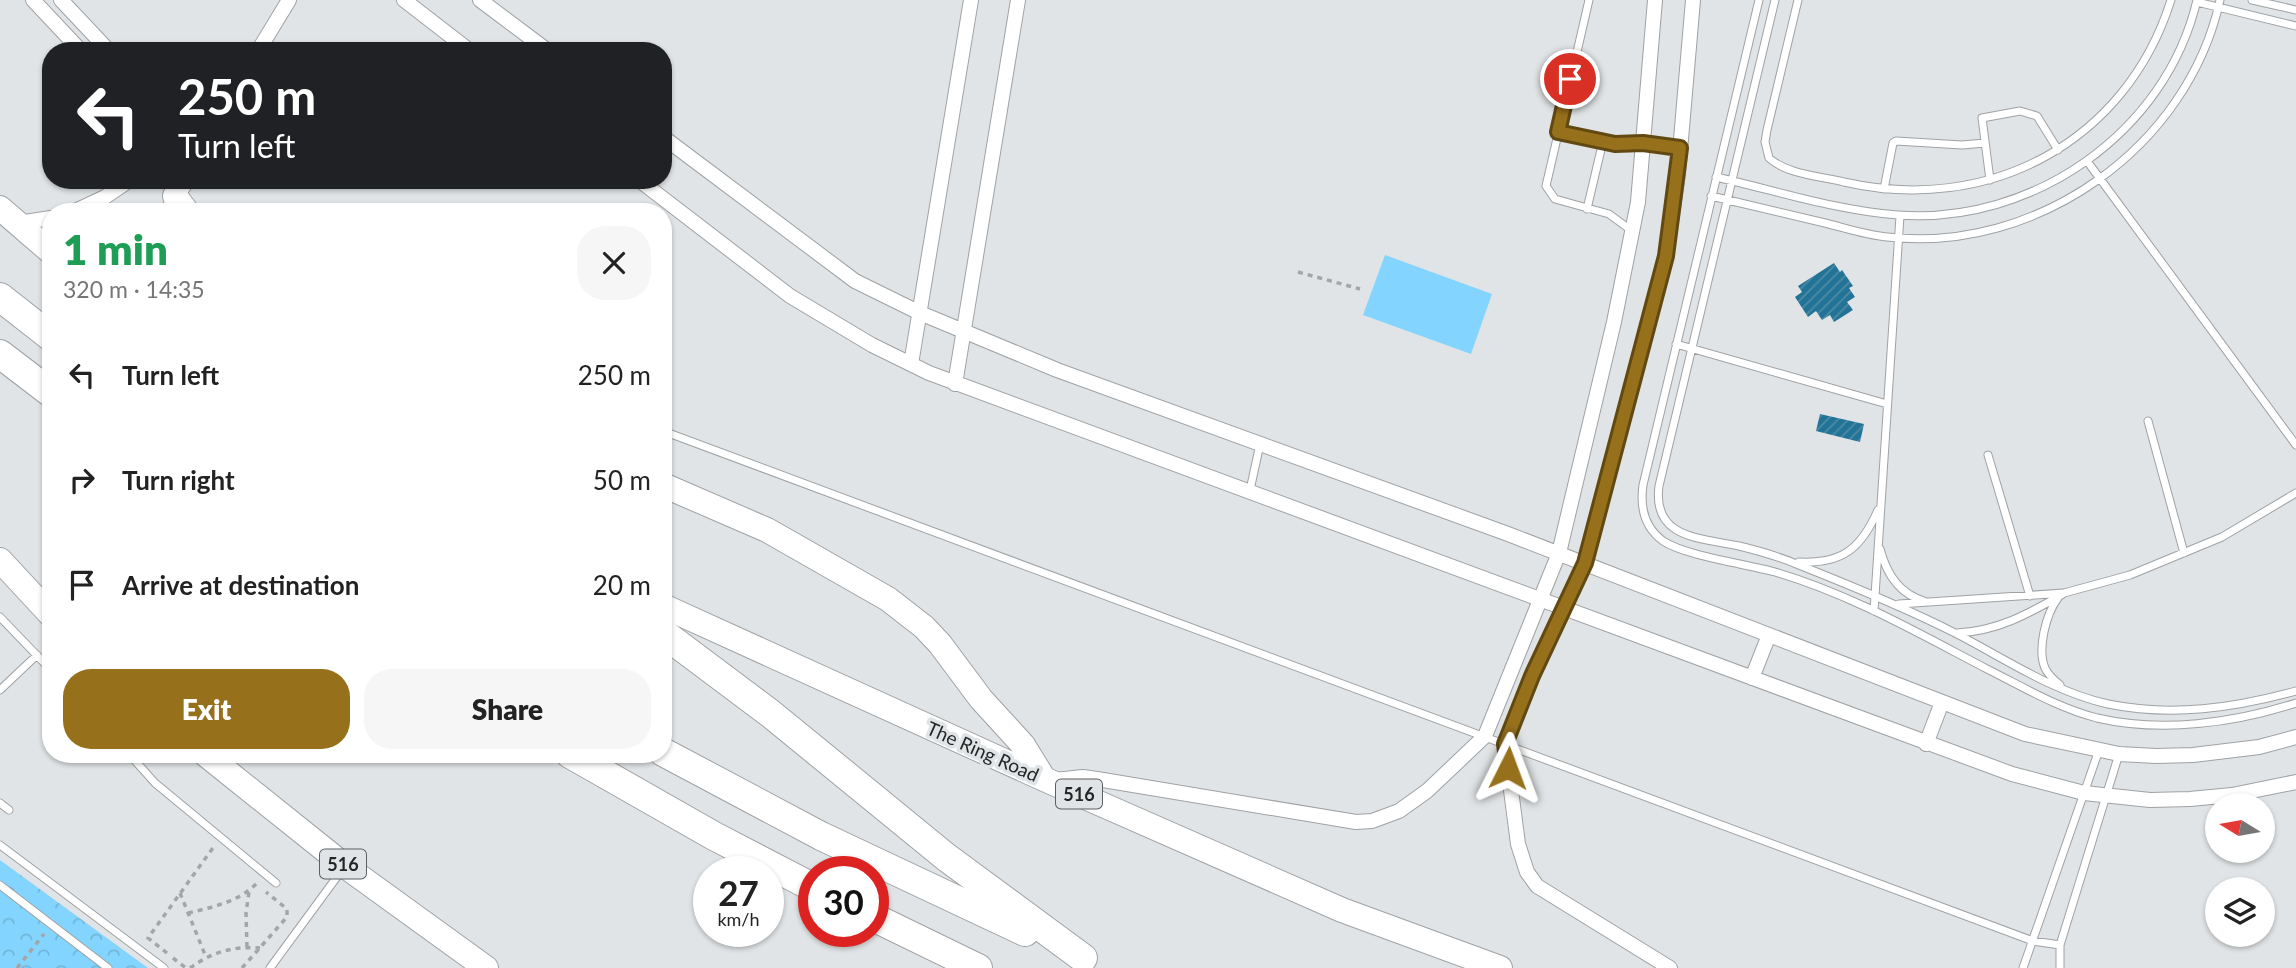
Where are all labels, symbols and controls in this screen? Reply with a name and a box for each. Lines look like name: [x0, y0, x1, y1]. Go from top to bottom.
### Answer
pin: [1540, 49, 1600, 109]
icon: arrive: [1551, 60, 1589, 98]
text: 250 m: [178, 67, 316, 125]
icon: left: [63, 70, 154, 161]
text: Turn left: [178, 126, 295, 165]
text: 1 min: [63, 224, 168, 274]
button: close: [577, 226, 651, 300]
text: 320 m · 14:35: [63, 275, 205, 303]
icon: left: [63, 356, 101, 394]
text: Turn left: [122, 359, 219, 391]
text: 250 m: [578, 359, 651, 391]
icon: right: [63, 461, 101, 499]
text: Turn right: [122, 464, 235, 496]
text: 50 m: [593, 464, 651, 496]
icon: arrive: [63, 566, 101, 604]
text: Arrive at destination: [122, 569, 359, 601]
text: 20 m: [593, 569, 651, 601]
button: Exit: [63, 669, 350, 749]
button: Share: [364, 669, 651, 749]
street label: The Ring Road: [923, 716, 1043, 786]
position arrow: [1471, 731, 1545, 805]
road number: 516: [1056, 780, 1102, 808]
north arrow: [2205, 793, 2275, 863]
map controls: [2205, 793, 2275, 947]
road number: 516: [320, 850, 366, 878]
speed limit sign: 30: [798, 856, 889, 947]
text: 27: [718, 871, 759, 913]
button: layers: [2205, 877, 2275, 947]
text: km/h: [717, 908, 760, 930]

